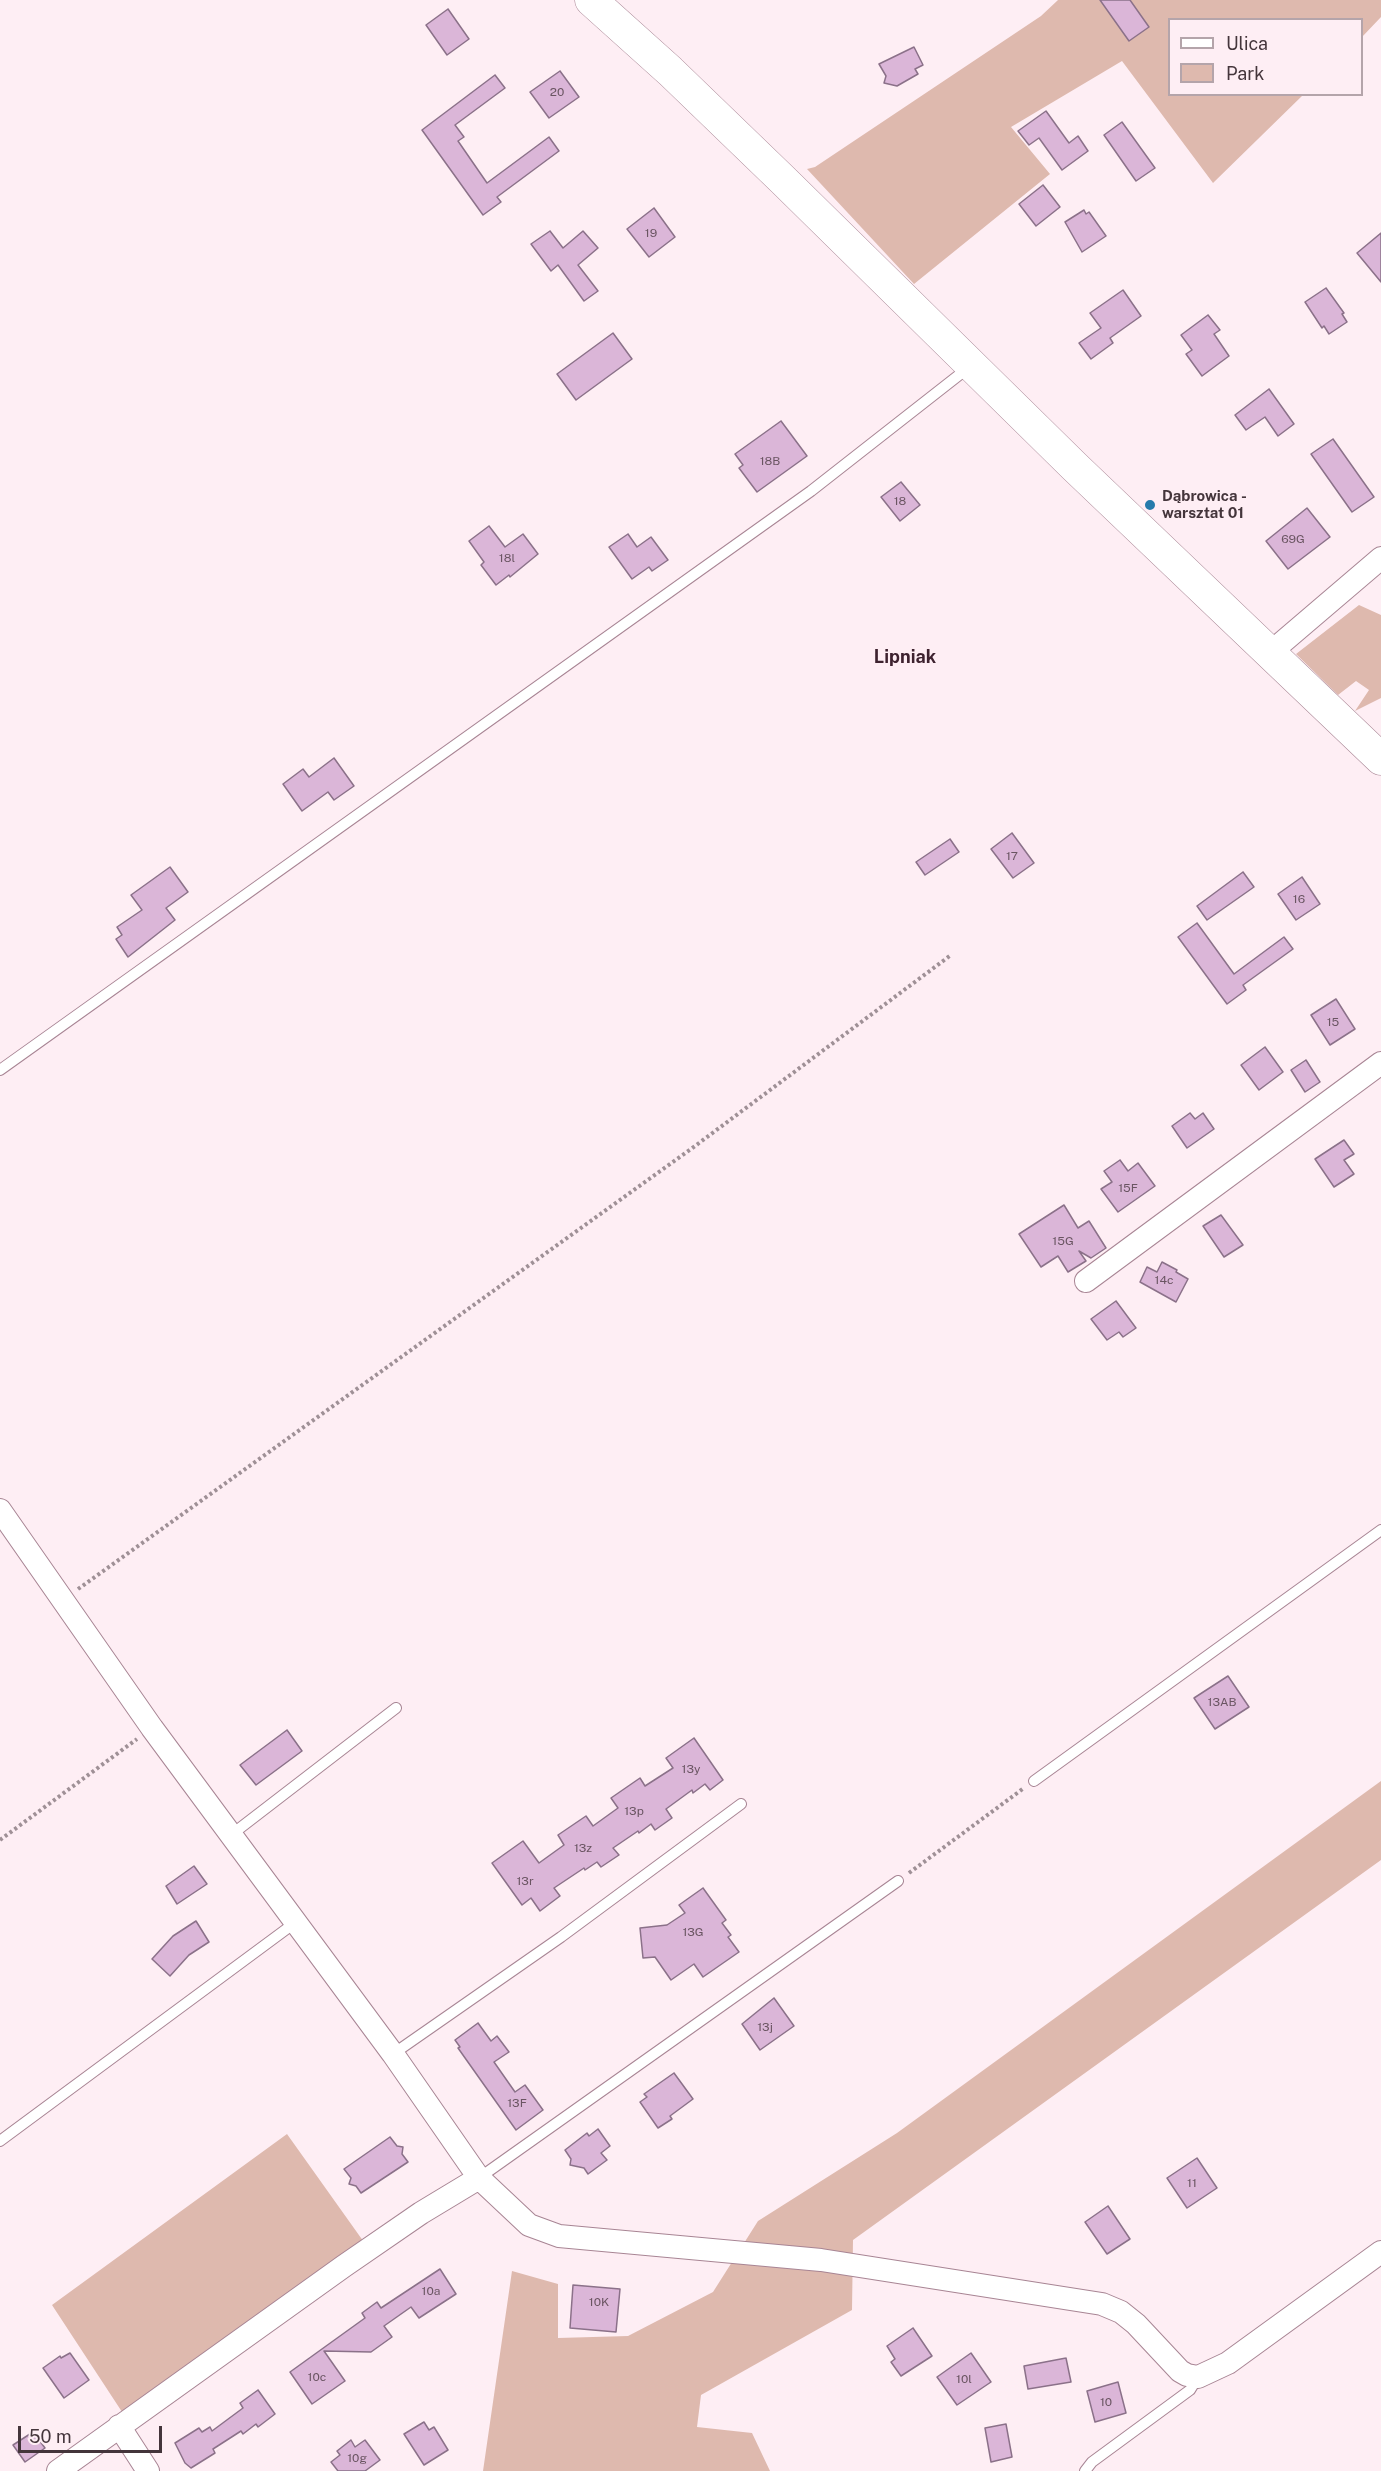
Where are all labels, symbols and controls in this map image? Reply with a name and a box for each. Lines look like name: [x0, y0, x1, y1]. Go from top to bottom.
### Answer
legend: [1168, 18, 1363, 96]
text: Ulica: [1226, 33, 1268, 54]
text: Park: [1226, 63, 1264, 84]
house number: 20: [550, 85, 564, 99]
house number: 19: [645, 226, 657, 240]
house number: 18B: [760, 454, 780, 468]
place label: Dąbrowica - warsztat 01: [1162, 487, 1247, 522]
house number: 18: [894, 494, 906, 508]
marker: Dąbrowica - warsztat 01: [1143, 498, 1157, 512]
house number: 69G: [1281, 532, 1305, 546]
house number: 18l: [499, 551, 515, 565]
district label: Lipniak: [874, 646, 936, 668]
house number: 17: [1006, 849, 1018, 863]
house number: 16: [1293, 892, 1305, 906]
house number: 15: [1327, 1015, 1339, 1029]
house number: 15F: [1118, 1181, 1138, 1195]
house number: 15G: [1052, 1234, 1074, 1248]
house number: 14c: [1155, 1273, 1173, 1287]
house number: 13AB: [1207, 1695, 1237, 1709]
house number: 13y: [682, 1762, 700, 1776]
house number: 13p: [624, 1804, 644, 1818]
house number: 13z: [574, 1841, 592, 1855]
house number: 13r: [516, 1874, 534, 1888]
house number: 13G: [682, 1925, 704, 1939]
house number: 13j: [757, 2020, 773, 2034]
house number: 13F: [507, 2096, 527, 2110]
house number: 11: [1187, 2176, 1197, 2190]
house number: 10a: [422, 2284, 440, 2298]
house number: 10K: [589, 2295, 609, 2309]
house number: 10c: [308, 2370, 326, 2384]
house number: 10l: [956, 2372, 972, 2386]
house number: 10: [1100, 2395, 1112, 2409]
scale bar: [21, 2414, 165, 2452]
text: 50 m: [29, 2426, 72, 2447]
house number: 10g: [347, 2451, 367, 2465]

